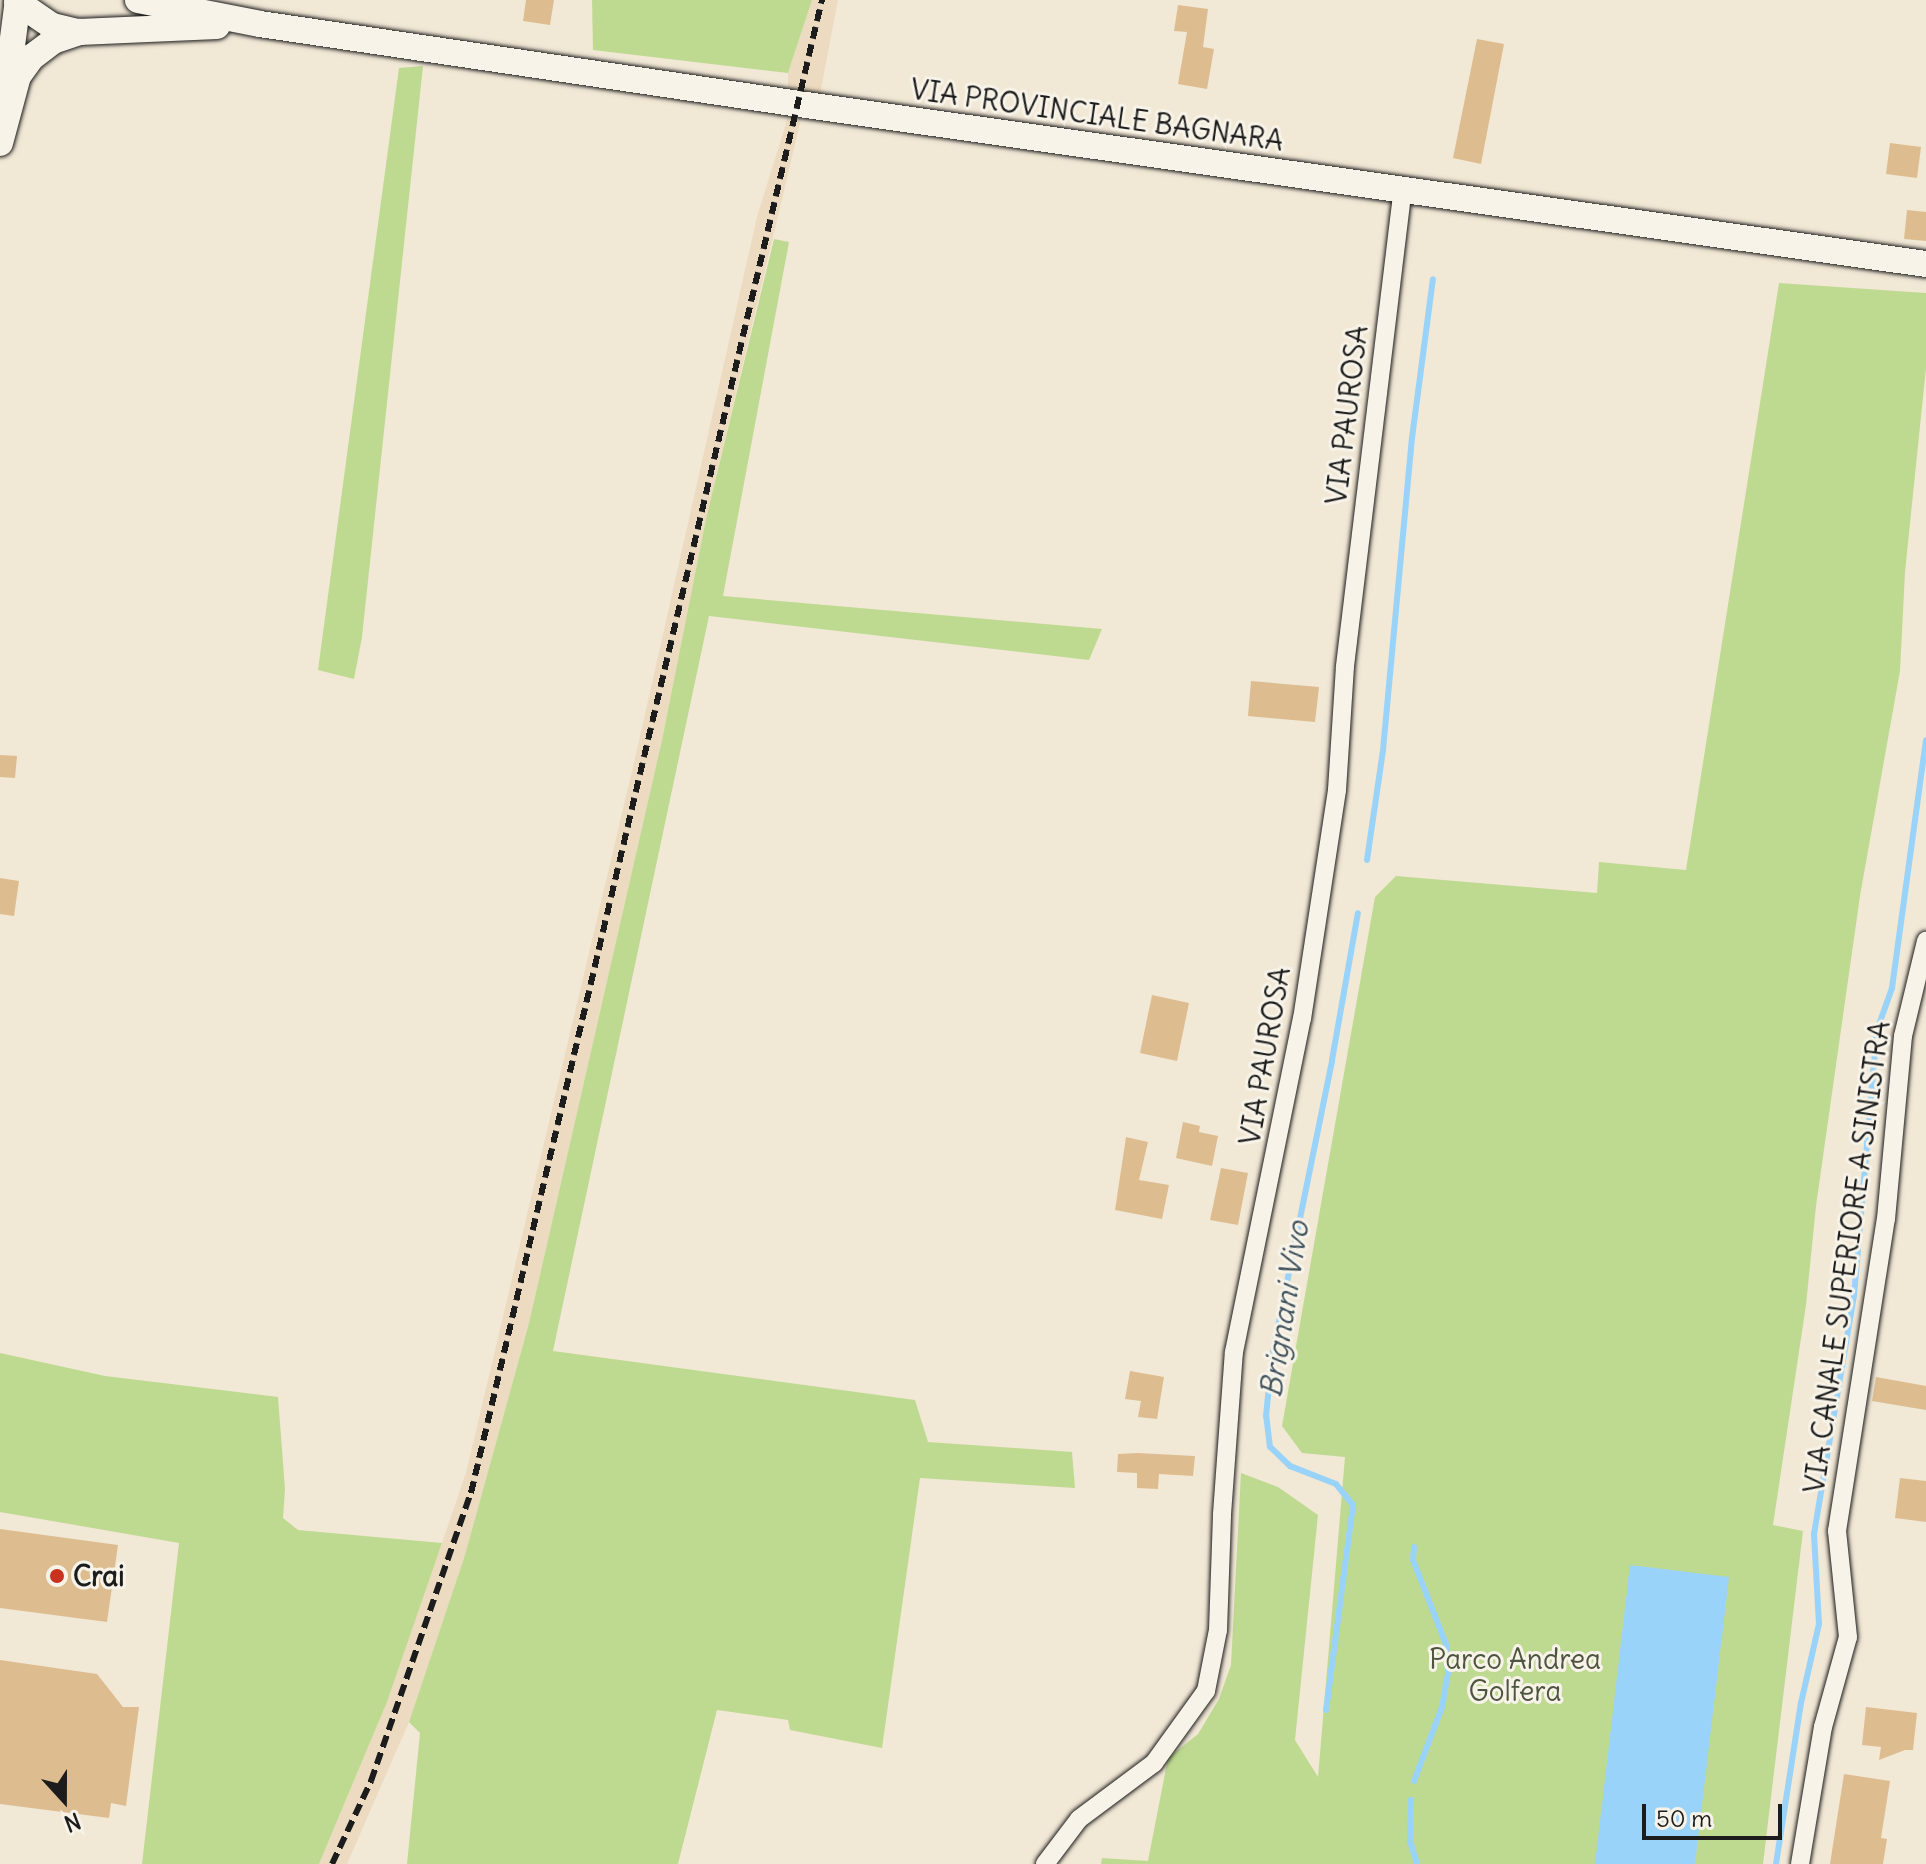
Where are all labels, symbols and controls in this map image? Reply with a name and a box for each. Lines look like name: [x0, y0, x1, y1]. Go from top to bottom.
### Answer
street label: VIA PROVINCIALE BAGNARA: [908, 72, 1286, 158]
street label: VIA PAUROSA: [1319, 323, 1375, 507]
street label: VIA PAUROSA: [1233, 964, 1297, 1148]
street label: VIA CANALE SUPERIORE A SINISTRA: [1797, 1019, 1897, 1495]
water label: Brignani Vivo: [1252, 1218, 1316, 1400]
place label: Crai: [73, 1559, 125, 1593]
marker: Crai: [48, 1567, 66, 1585]
park label: Parco Andrea Golfera: [1429, 1642, 1601, 1708]
north arrow: [24, 1760, 104, 1840]
scale bar: [1646, 1788, 1786, 1838]
text: 50 m: [1656, 1803, 1712, 1833]
text: N: [60, 1807, 85, 1838]

